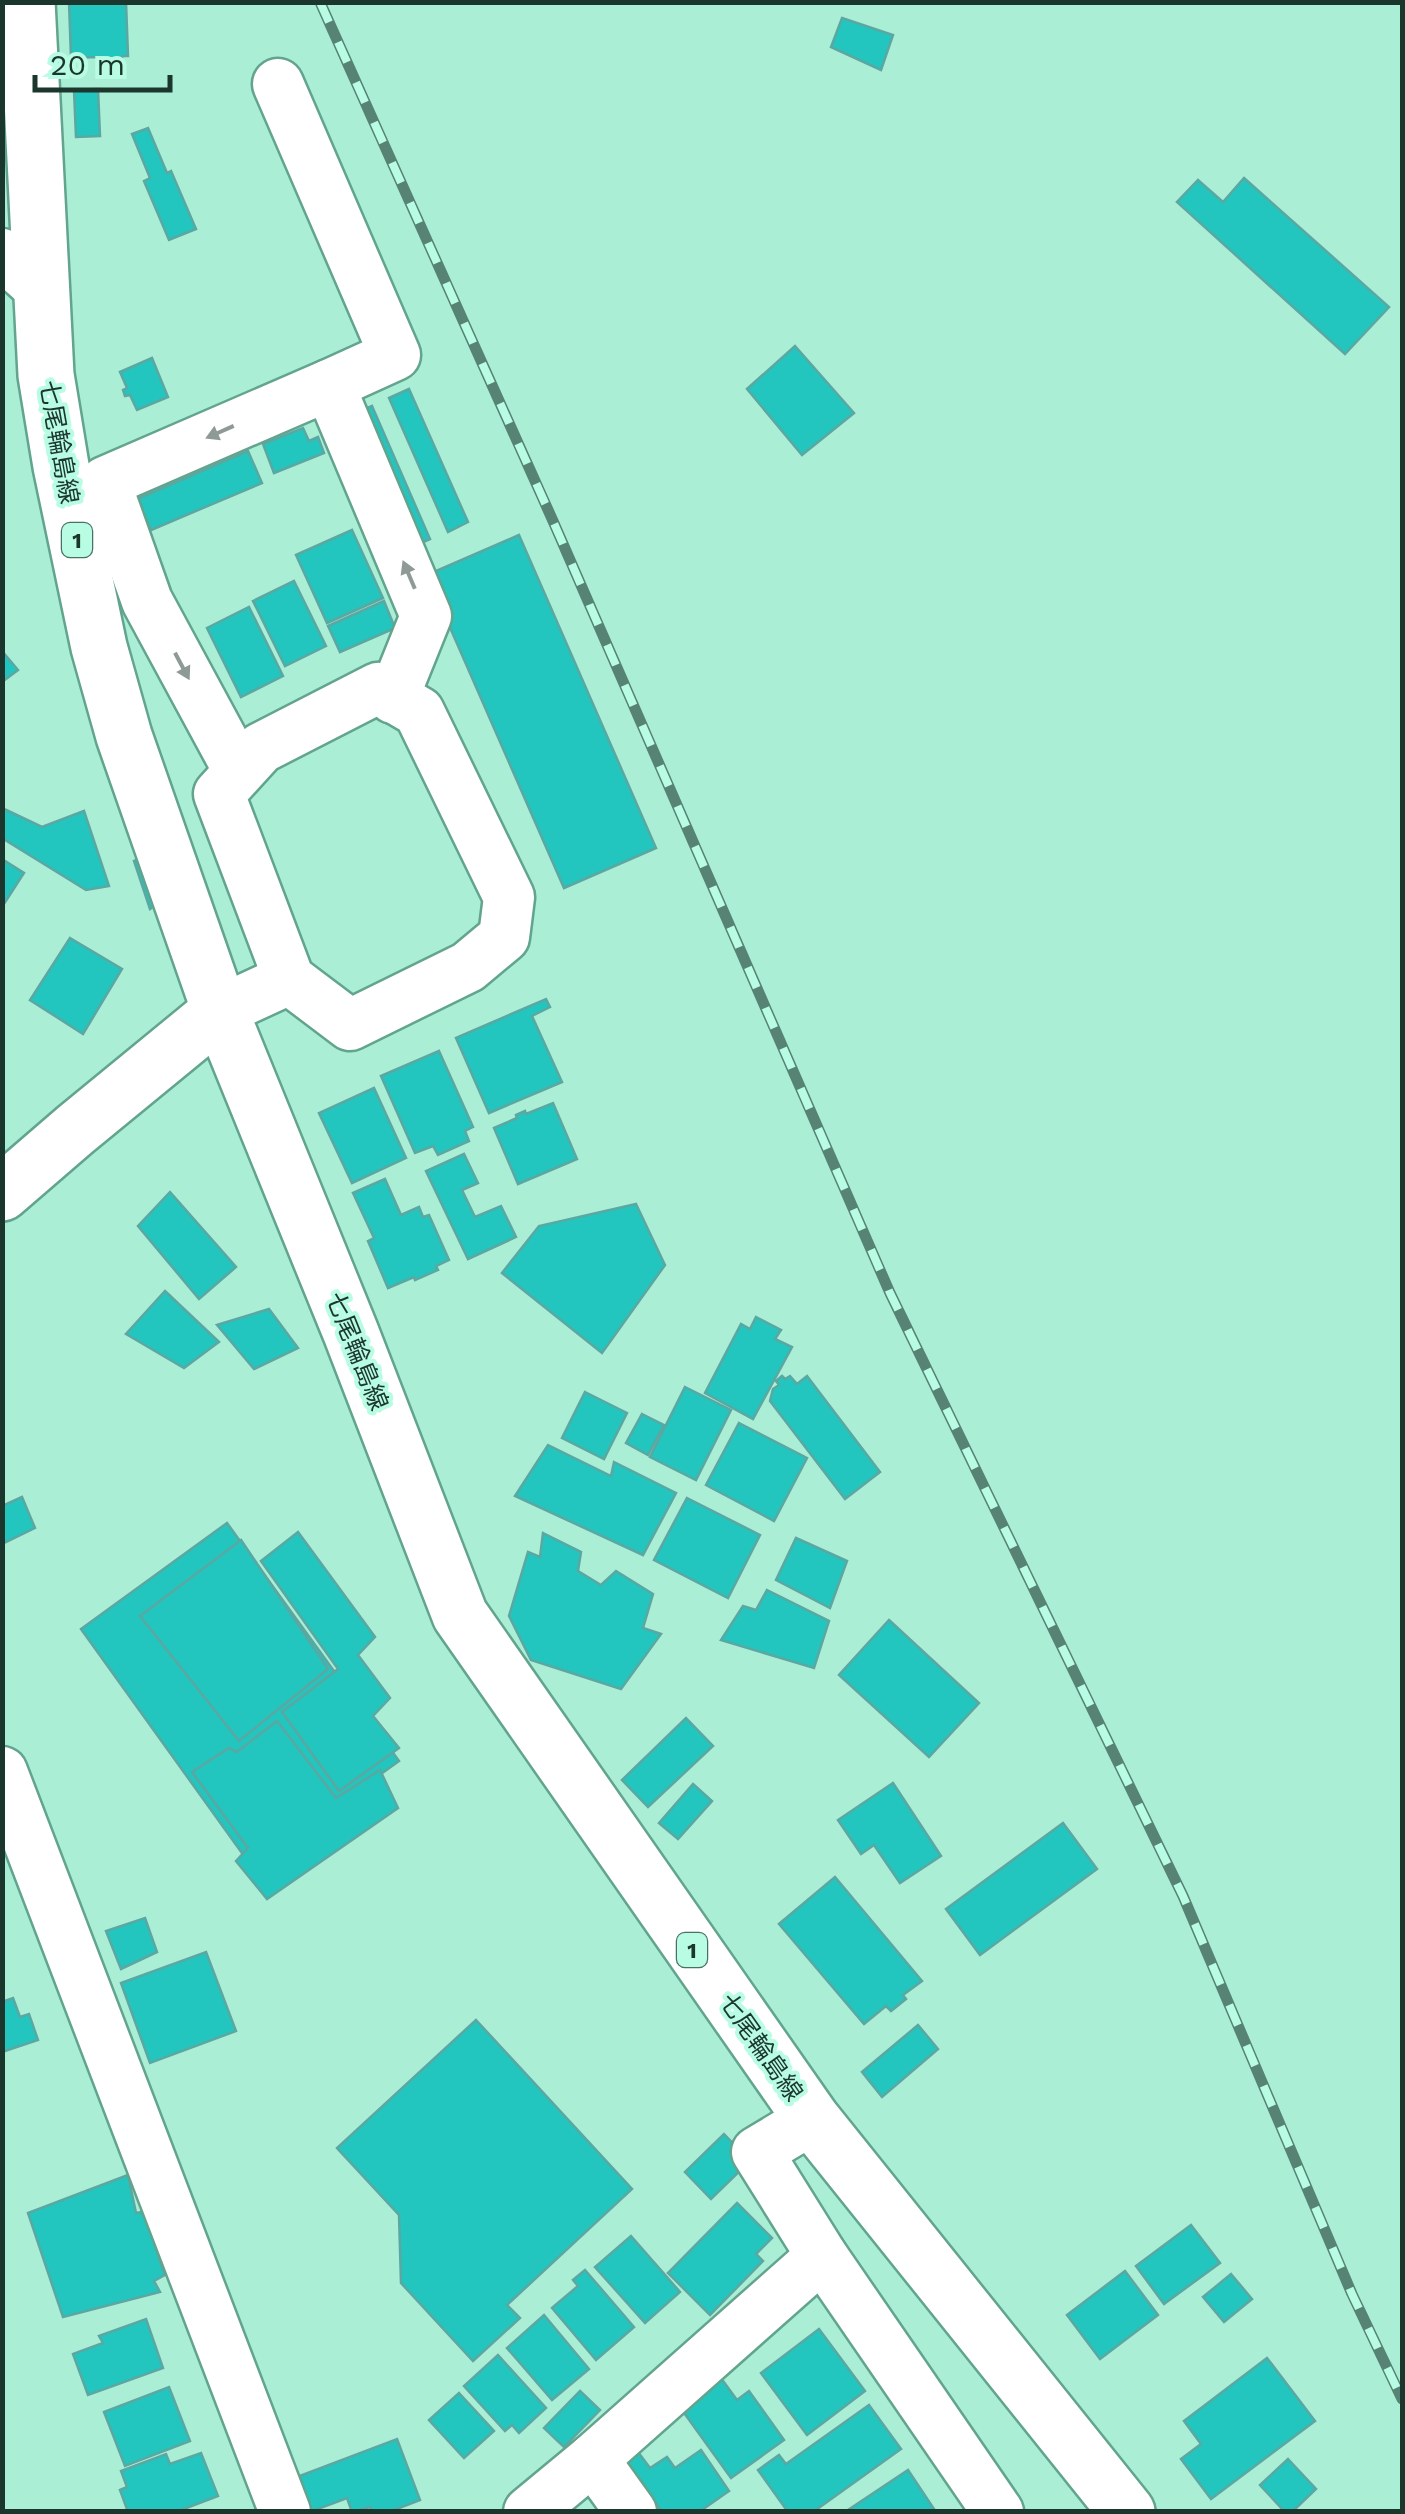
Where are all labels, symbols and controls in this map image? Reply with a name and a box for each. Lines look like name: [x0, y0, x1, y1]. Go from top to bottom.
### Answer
scale bar: [35, 30, 170, 92]
text: 20 m: [50, 47, 125, 82]
street label: 七尾輪島線: [34, 378, 84, 506]
one-way arrow: [205, 424, 235, 440]
road number: 1: [62, 523, 92, 557]
one-way arrow: [401, 560, 417, 590]
one-way arrow: [174, 651, 191, 680]
street label: 七尾輪島線: [320, 1288, 394, 1414]
road number: 1: [677, 1933, 707, 1967]
street label: 七尾輪島線: [713, 1987, 809, 2107]

